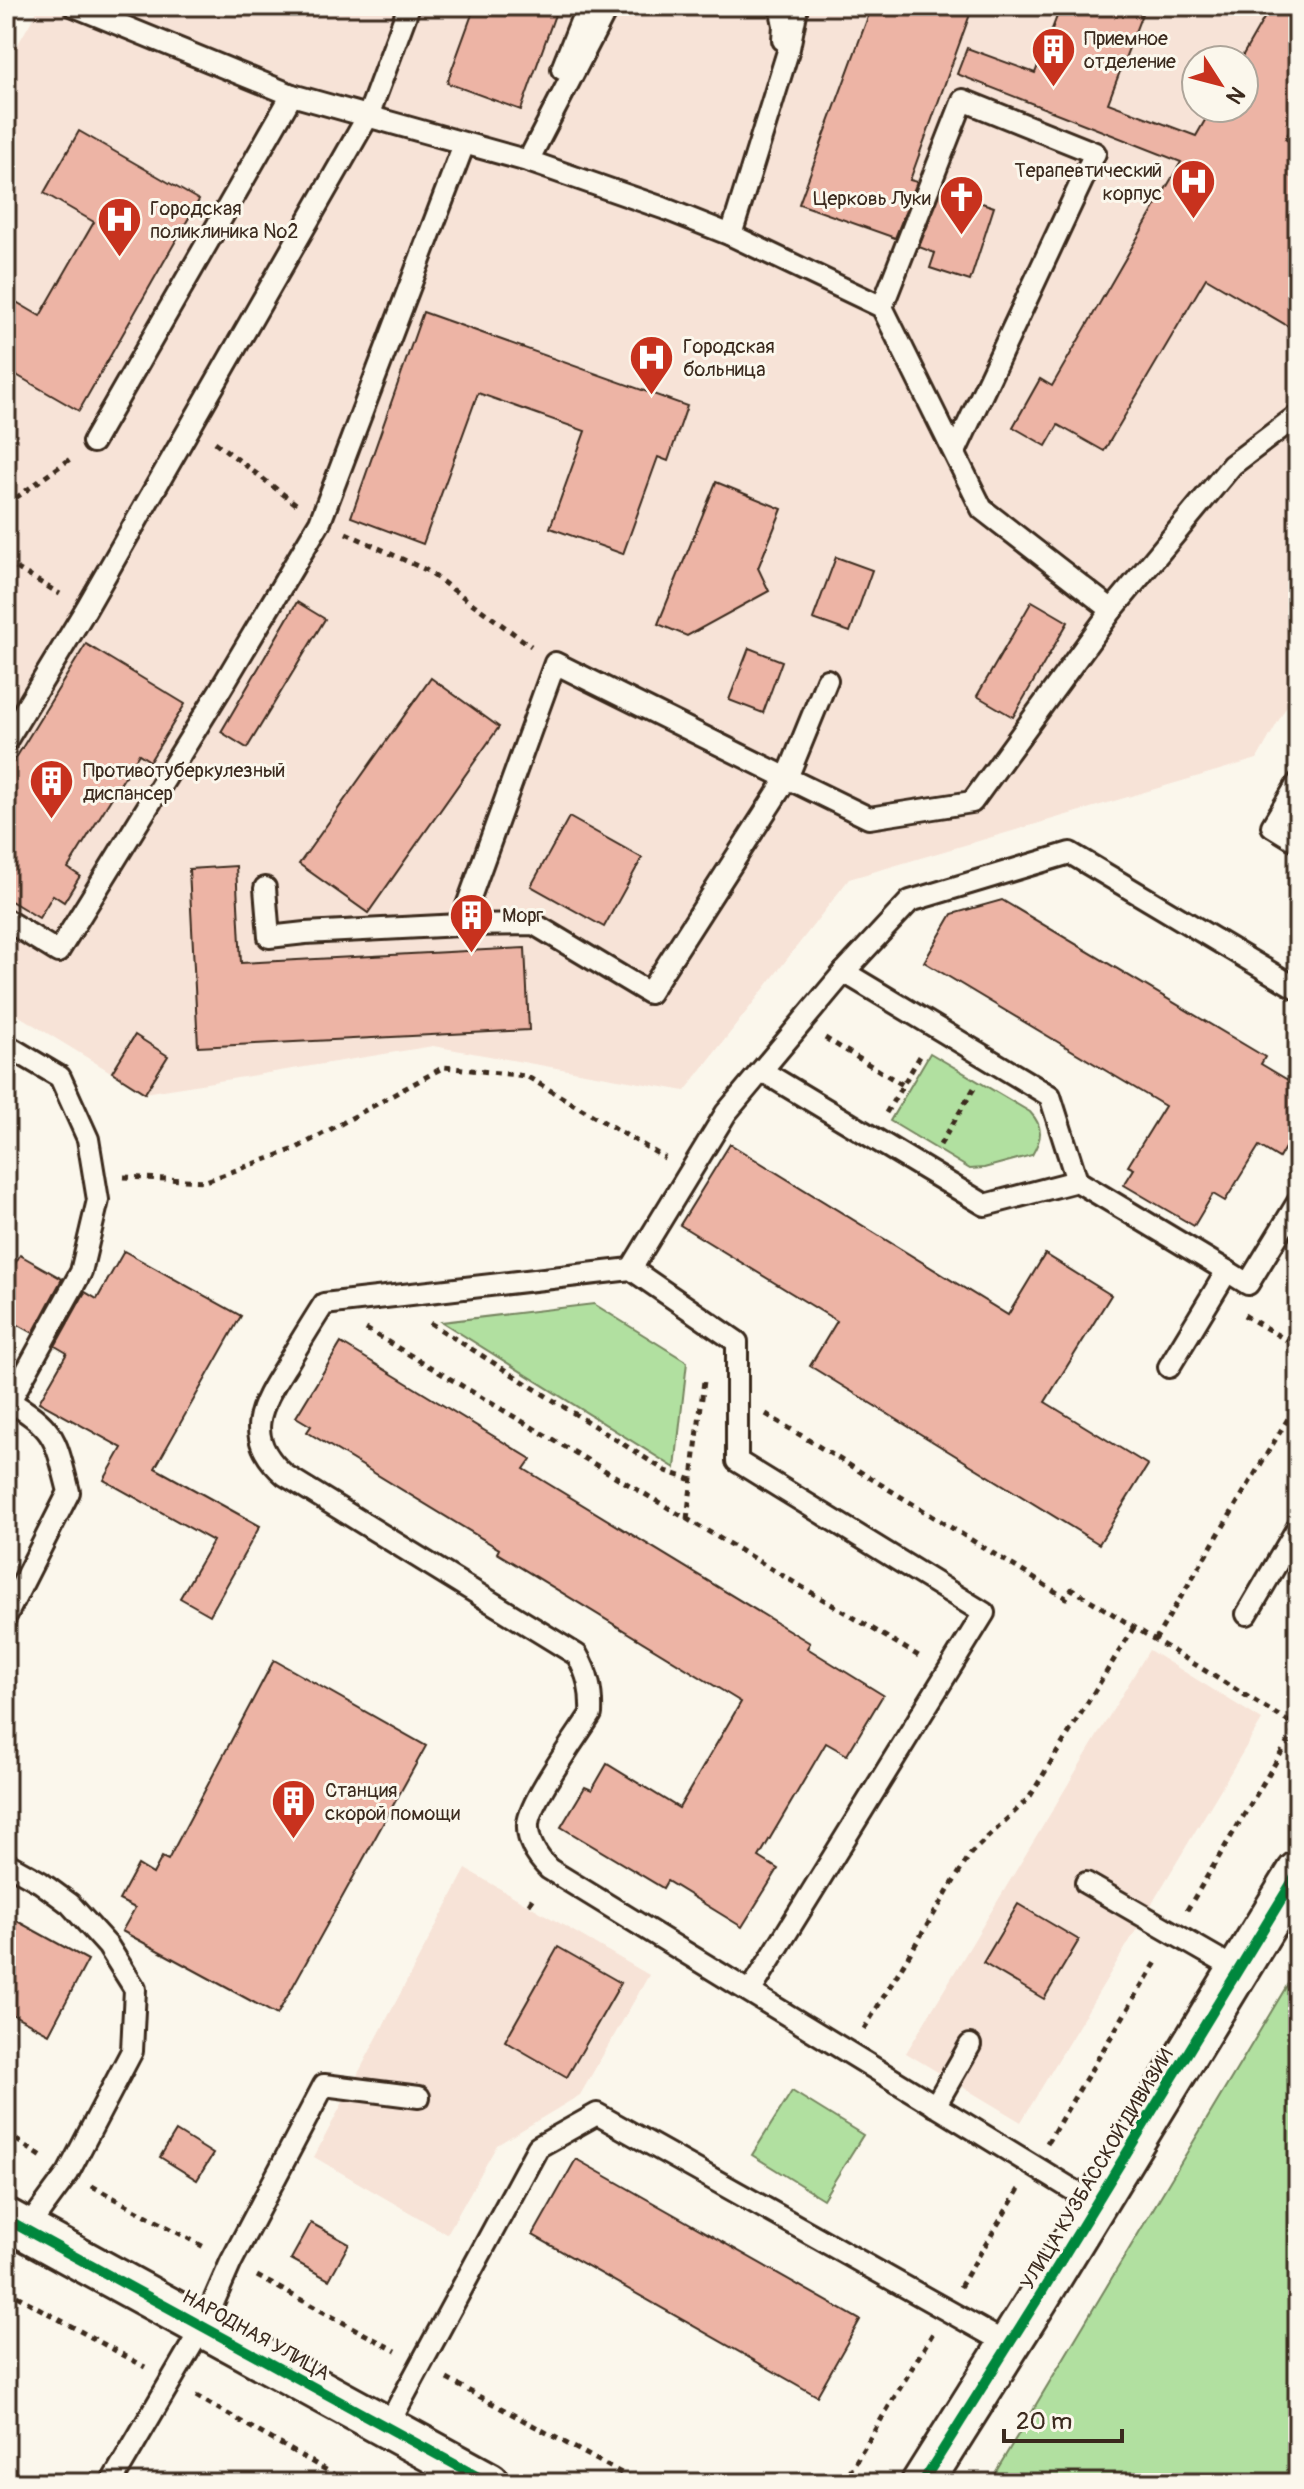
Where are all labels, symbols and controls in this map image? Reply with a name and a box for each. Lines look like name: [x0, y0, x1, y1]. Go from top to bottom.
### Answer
building icon: Приемное отделение: [1029, 25, 1077, 88]
place label: Приемное отделение: [1084, 26, 1176, 74]
north arrow: [1180, 44, 1260, 124]
text: N: [1220, 81, 1251, 110]
hospital icon: Терапевтический корпус: [1169, 157, 1217, 220]
place label: Терапевтический корпус: [1015, 158, 1162, 206]
church icon: Церковь Луки: [938, 174, 986, 237]
place label: Церковь Луки: [813, 186, 931, 211]
hospital icon: Городская поликлиника №2: [95, 196, 143, 259]
place label: Городская поликлиника №2: [150, 196, 298, 244]
hospital icon: Городская больница: [628, 334, 676, 397]
place label: Городская больница: [683, 334, 775, 382]
building icon: Противотуберкулезный диспансер: [28, 758, 76, 821]
place label: Противотуберкулезный диспансер: [83, 758, 285, 806]
building icon: Морг: [447, 891, 495, 954]
place label: Морг: [502, 903, 544, 928]
building icon: Станция скорой помощи: [270, 1778, 318, 1841]
place label: Станция скорой помощи: [325, 1778, 460, 1826]
street label: УЛИЦА КУЗБАССКОЙ ДИВИЗИИ: [1015, 2044, 1179, 2294]
street label: НАРОДНАЯ УЛИЦА: [178, 2284, 334, 2386]
scale bar: [1004, 2393, 1122, 2443]
text: 20 m: [1016, 2407, 1072, 2436]

